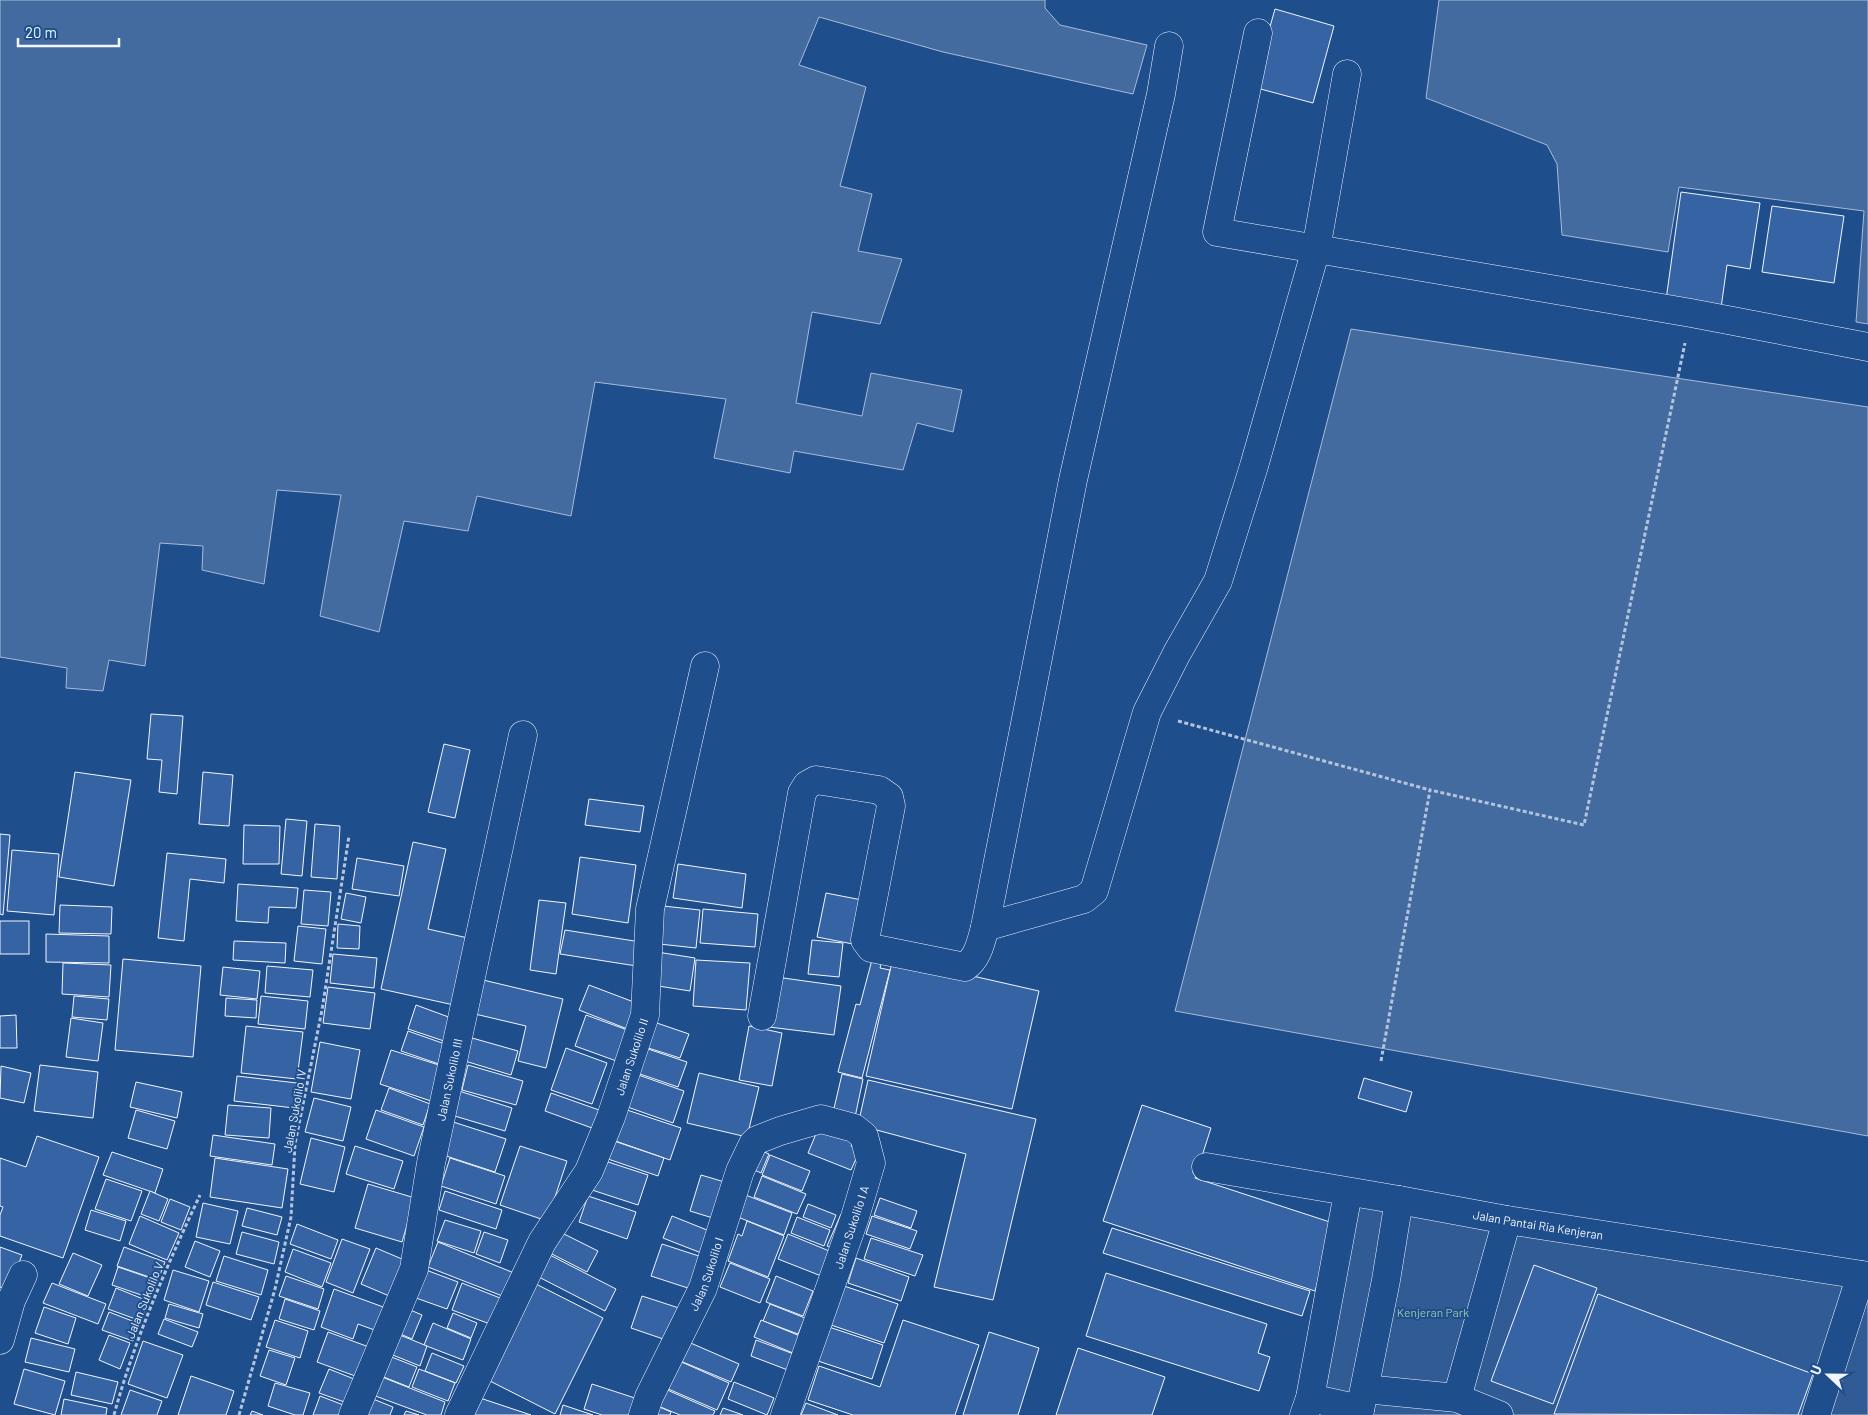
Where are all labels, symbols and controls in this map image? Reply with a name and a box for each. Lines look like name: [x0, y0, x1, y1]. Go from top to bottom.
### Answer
scale bar: [18, 15, 119, 47]
text: 20 m: [25, 23, 57, 41]
street label: Jalan Sukolilo II: [612, 1016, 650, 1097]
street label: Jalan Sukolilo III: [433, 1037, 465, 1122]
street label: Jalan Sukolilo IV: [280, 1068, 308, 1154]
street label: Jalan Sukolilo I A: [831, 1184, 871, 1270]
street label: Jalan Pantai Ria Kenjeran: [1472, 1207, 1604, 1242]
street label: Jalan Sukolilo I: [686, 1235, 726, 1313]
street label: Jalan Sukolilo V: [122, 1260, 166, 1340]
park label: Kenjeran Park: [1397, 1305, 1469, 1319]
north arrow: [1803, 1350, 1853, 1400]
text: U: [1806, 1362, 1825, 1377]

